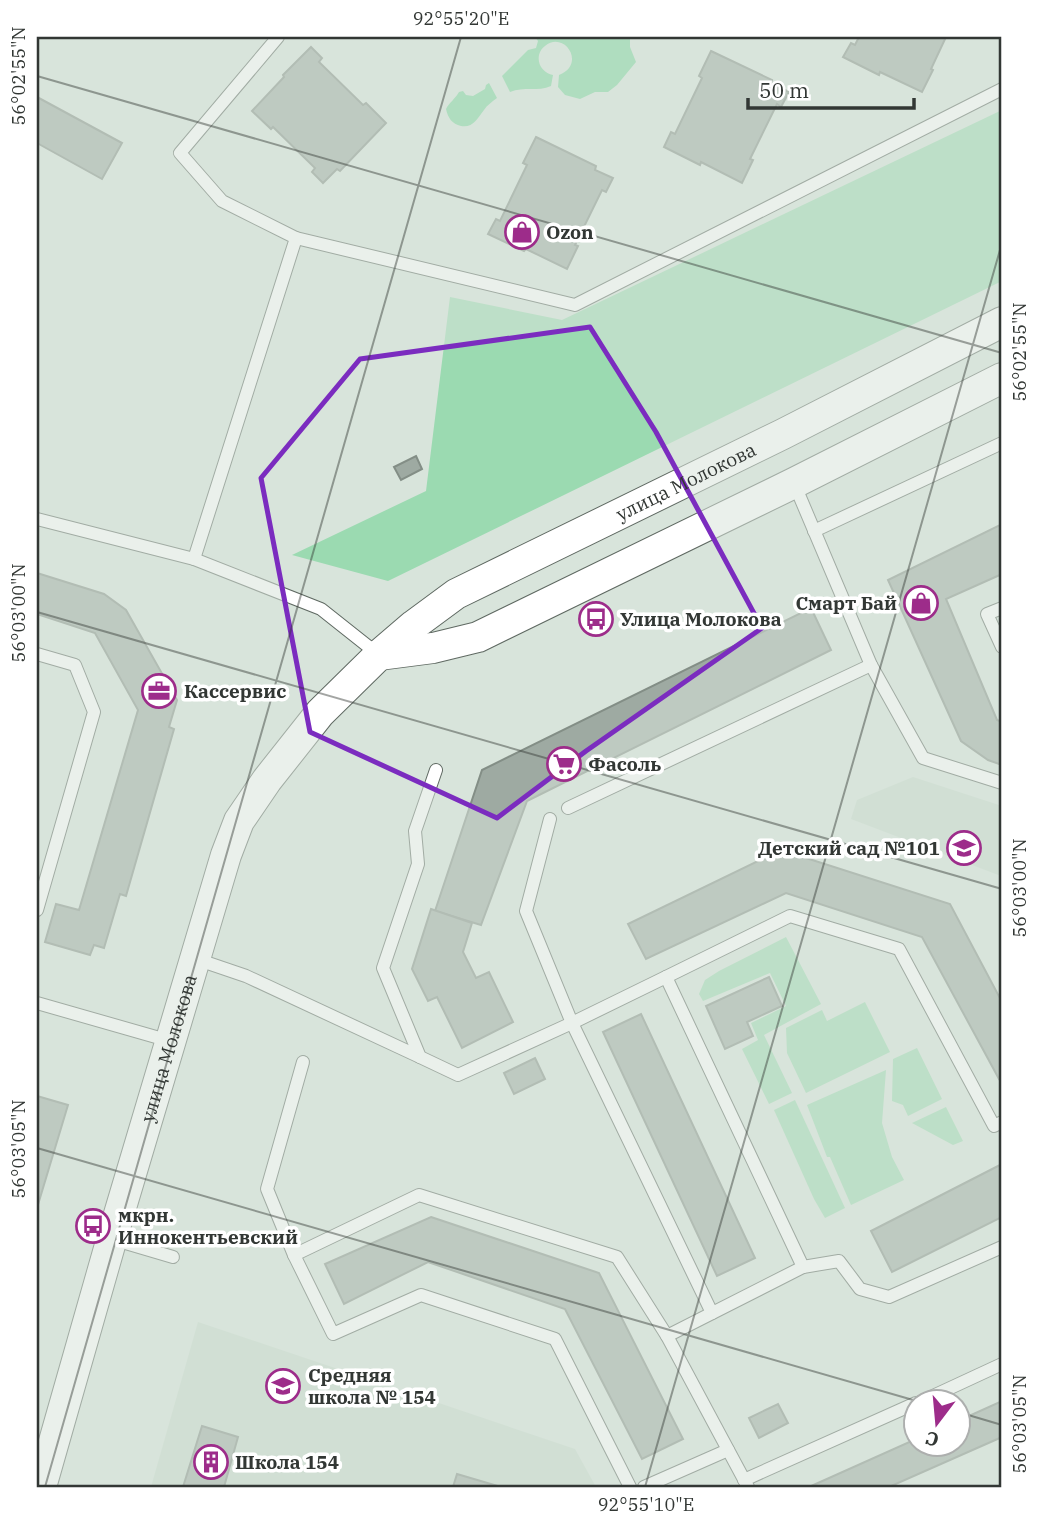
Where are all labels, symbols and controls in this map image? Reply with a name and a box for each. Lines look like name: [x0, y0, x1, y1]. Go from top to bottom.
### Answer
text: 92°55'20"E: [413, 7, 509, 30]
text: 56°02'55"N: [7, 27, 30, 126]
scale bar: [748, 66, 915, 110]
text: 50 m: [759, 76, 809, 104]
shop icon: Ozon: [503, 213, 541, 251]
place label: Ozon: [546, 220, 594, 244]
text: 56°02'55"N: [1008, 303, 1031, 402]
street label: улица Молокова: [612, 437, 760, 526]
text: 56°03'00"N: [7, 564, 30, 663]
shop icon: Смарт Бай: [902, 584, 940, 622]
place label: Смарт Бай: [795, 591, 897, 615]
bus stop icon: Улица Молокова: [577, 600, 615, 638]
place label: Улица Молокова: [620, 607, 782, 631]
office icon: Кассервис: [140, 672, 178, 710]
place label: Кассервис: [184, 679, 286, 703]
supermarket icon: Фасоль: [545, 745, 583, 783]
place label: Фасоль: [588, 752, 661, 776]
school or university icon: Детский сад №101: [945, 829, 983, 867]
place label: Детский сад №101: [758, 836, 940, 860]
text: 56°03'00"N: [1008, 839, 1031, 938]
street label: улица Молокова: [135, 971, 202, 1125]
text: 56°03'05"N: [7, 1100, 30, 1199]
place label: мкрн. Иннокентьевский: [118, 1203, 298, 1249]
bus stop icon: мкрн. Иннокентьевский: [74, 1207, 112, 1245]
place label: Средняя школа № 154: [308, 1363, 436, 1409]
school or university icon: Средняя школа № 154: [264, 1367, 302, 1405]
text: 56°03'05"N: [1008, 1375, 1031, 1474]
north arrow: [902, 1388, 972, 1458]
text: С: [923, 1426, 942, 1453]
building icon: Школа 154: [192, 1443, 230, 1481]
place label: Школа 154: [235, 1450, 339, 1474]
text: 92°55'10"E: [598, 1493, 694, 1516]

